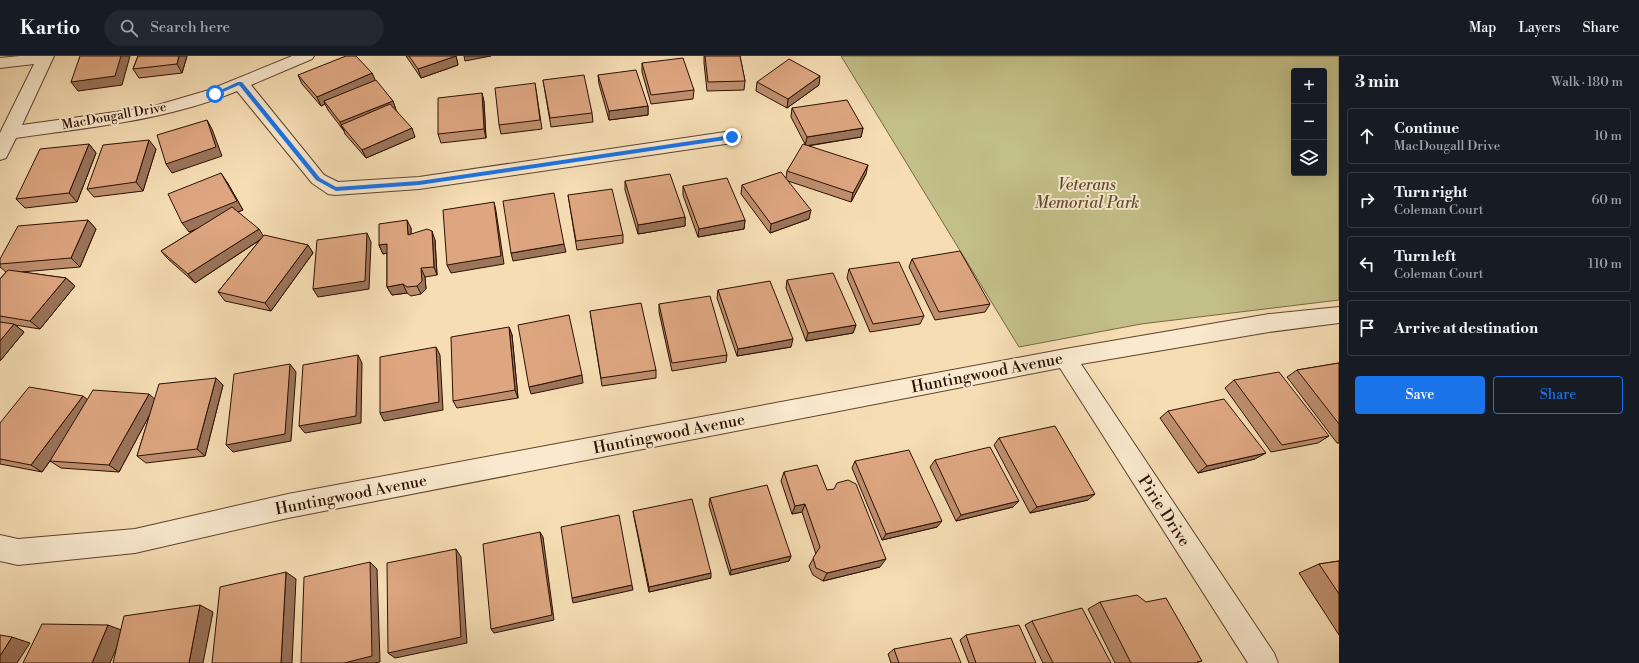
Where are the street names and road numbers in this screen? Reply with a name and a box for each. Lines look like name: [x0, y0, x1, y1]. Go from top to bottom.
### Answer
street label: MacDougall Drive: [60, 99, 168, 133]
street label: Huntingwood Avenue: [909, 348, 1065, 398]
street label: Huntingwood Avenue: [591, 409, 747, 459]
street label: Huntingwood Avenue: [273, 470, 429, 520]
street label: Pirie Drive: [1134, 472, 1194, 550]

